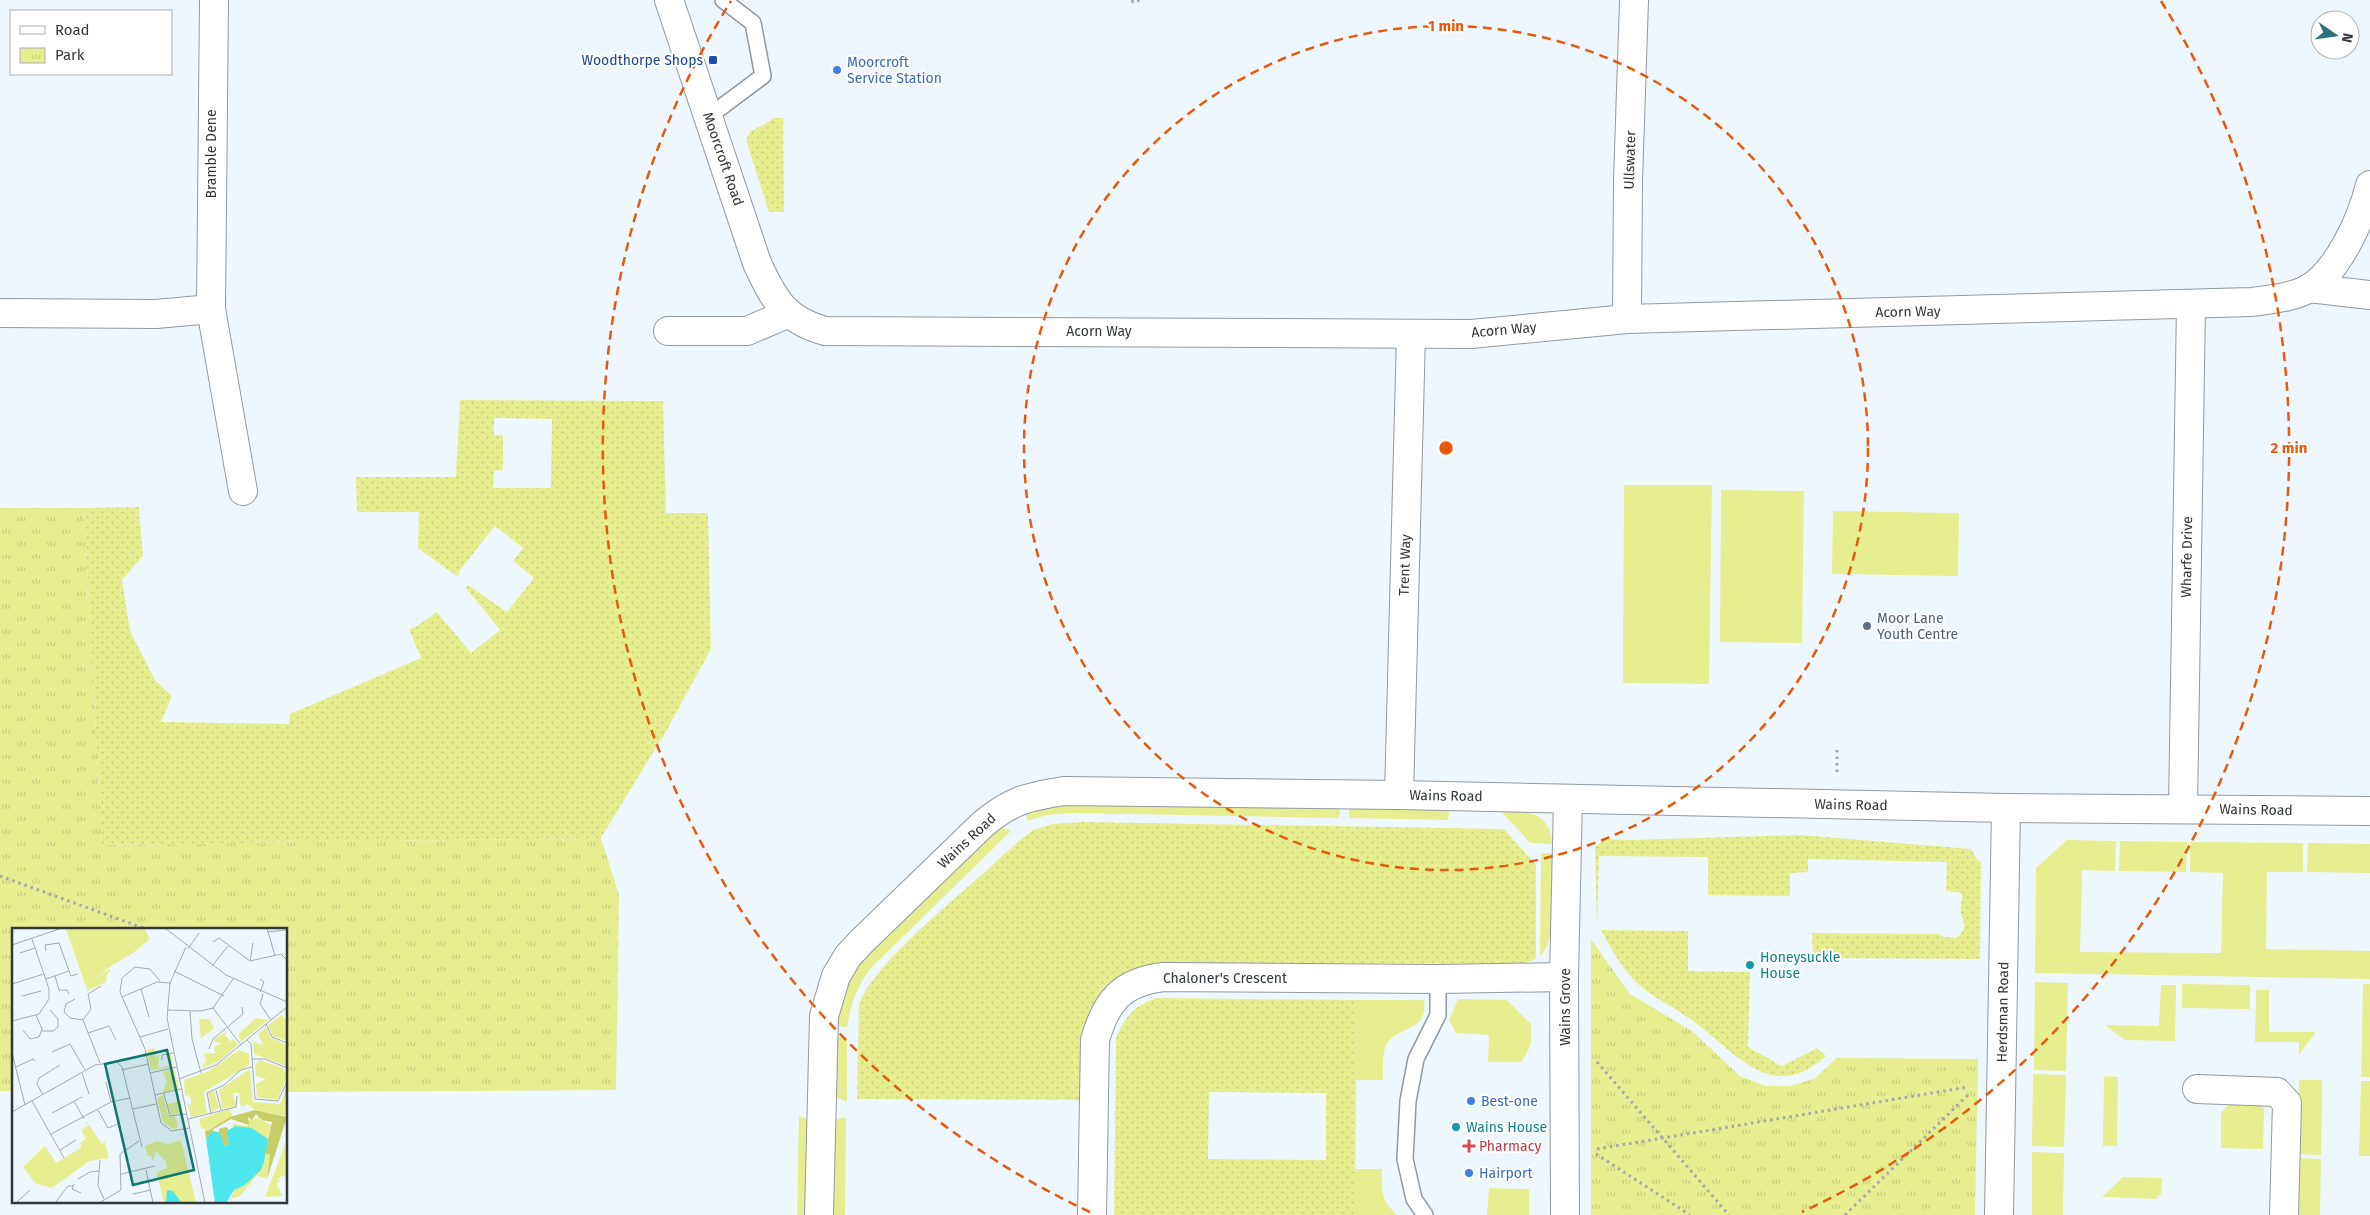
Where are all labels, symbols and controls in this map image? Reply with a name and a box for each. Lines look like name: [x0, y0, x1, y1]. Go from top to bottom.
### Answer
legend: [10, 10, 172, 75]
north arrow: [2310, 10, 2360, 60]
text: 1 min: [1428, 17, 1464, 35]
text: Road: [55, 21, 90, 39]
text: N: [2338, 31, 2357, 44]
text: Park: [55, 46, 85, 64]
place label: Woodthorpe Shops: [581, 52, 703, 69]
marker: Woodthorpe Shops: [707, 54, 719, 66]
place label: Moorcroft Service Station: [847, 54, 942, 87]
marker: Moorcroft Service Station: [831, 64, 843, 76]
street label: Bramble Dene: [203, 109, 220, 199]
street label: Moorcroft Road: [699, 110, 747, 208]
street label: Ullswater: [1620, 129, 1640, 190]
street label: Acorn Way: [1875, 303, 1941, 321]
street label: Acorn Way: [1471, 319, 1537, 341]
street label: Acorn Way: [1066, 323, 1132, 340]
centre of rings: [1437, 439, 1455, 457]
text: 2 min: [2271, 439, 2307, 457]
street label: Wharfe Drive: [2178, 516, 2196, 598]
street label: Trent Way: [1395, 534, 1415, 596]
place label: Moor Lane Youth Centre: [1877, 610, 1958, 643]
marker: Moor Lane Youth Centre: [1861, 620, 1873, 632]
street label: Wains Road: [1409, 787, 1483, 805]
street label: Wains Road: [1814, 796, 1888, 814]
street label: Wains Road: [2219, 801, 2293, 819]
street label: Wains Road: [934, 810, 1000, 872]
inset map: [12, 928, 288, 1202]
place label: Honeysuckle House: [1760, 949, 1840, 982]
marker: Honeysuckle House: [1744, 959, 1756, 971]
street label: Herdsman Road: [1994, 961, 2012, 1063]
street label: Wains Grove: [1557, 968, 1574, 1046]
street label: Chaloner's Crescent: [1163, 970, 1288, 987]
place label: Best-one: [1481, 1093, 1538, 1110]
marker: Best-one: [1465, 1095, 1477, 1107]
place label: Wains House: [1466, 1119, 1547, 1136]
marker: Wains House: [1450, 1121, 1462, 1133]
place label: Pharmacy: [1479, 1138, 1541, 1155]
marker: Pharmacy: [1463, 1140, 1475, 1152]
place label: Hairport: [1479, 1165, 1533, 1182]
marker: Hairport: [1463, 1167, 1475, 1179]

